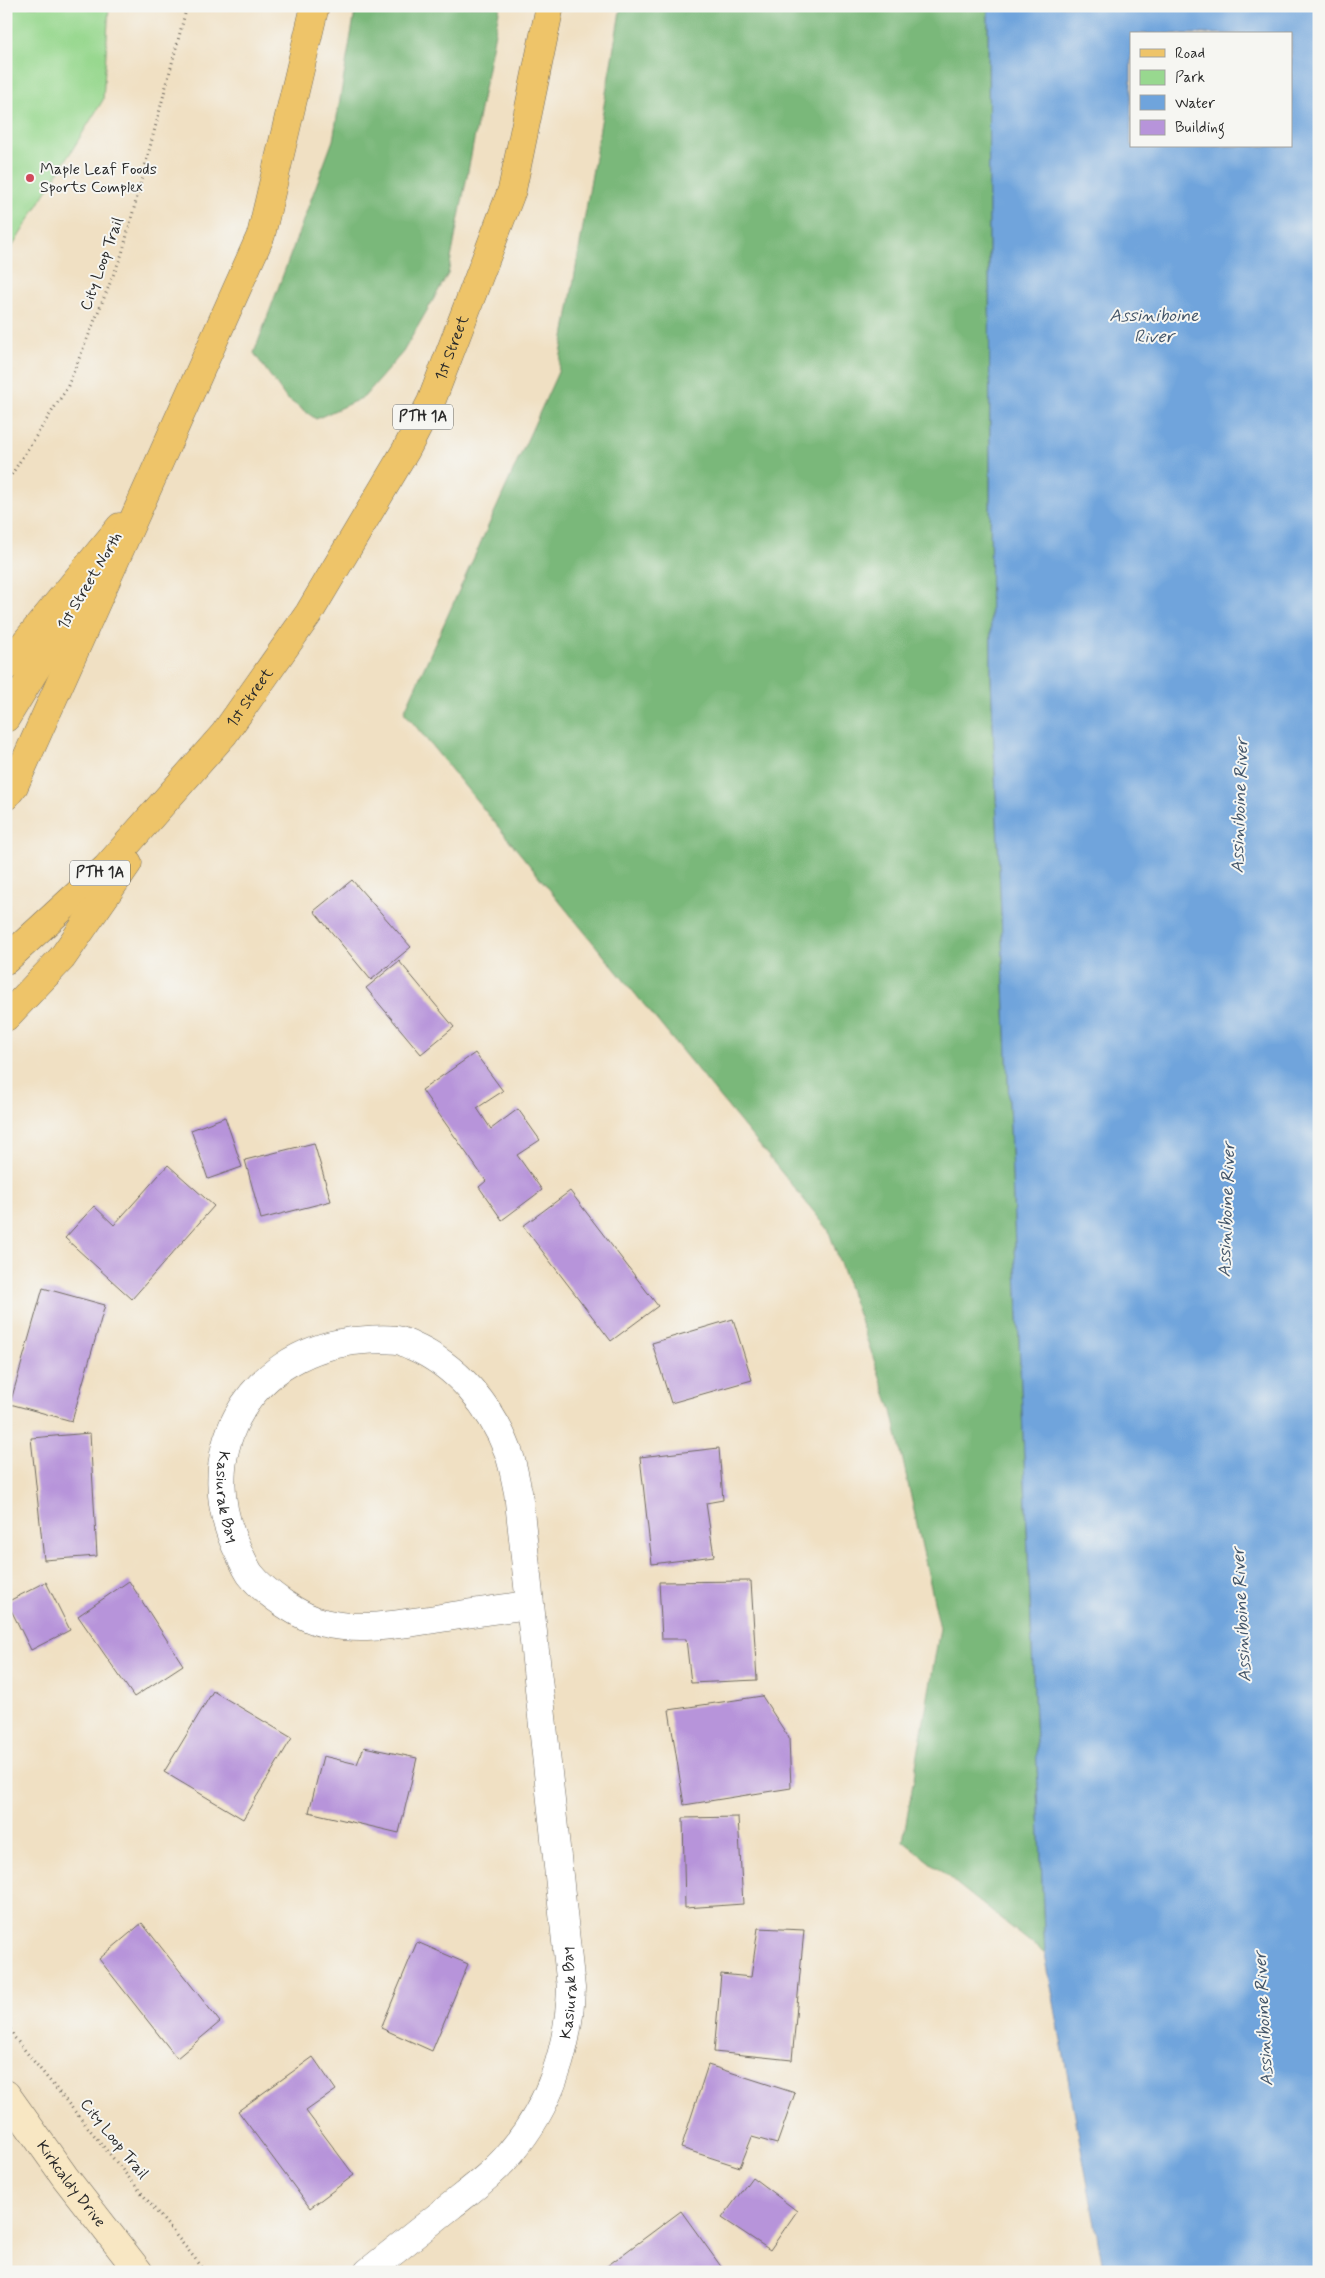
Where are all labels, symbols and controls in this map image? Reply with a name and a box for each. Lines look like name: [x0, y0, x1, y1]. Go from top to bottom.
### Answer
legend: [1130, 32, 1292, 148]
text: Road: [1175, 44, 1205, 64]
text: Park: [1175, 68, 1205, 88]
text: Water: [1175, 94, 1215, 114]
text: Building: [1175, 118, 1225, 139]
place label: Maple Leaf Foods Sports Complex: [40, 159, 157, 198]
marker: Maple Leaf Foods Sports Complex: [24, 172, 36, 184]
street label: City Loop Trail: [75, 214, 129, 314]
water label: Assiniboine River: [1109, 304, 1199, 349]
street label: 1st Street: [430, 312, 474, 384]
road number: PTH 1A: [393, 404, 453, 430]
street label: 1st Street North: [53, 528, 127, 634]
street label: 1st Street: [221, 663, 278, 732]
water label: Assiniboine River: [1226, 736, 1254, 874]
road number: PTH 1A: [70, 860, 130, 886]
water label: Assiniboine River: [1213, 1140, 1241, 1278]
street label: Kasiurak Bay: [211, 1449, 244, 1546]
water label: Assiniboine River: [1226, 1545, 1258, 1683]
street label: Kasiurak Bay: [555, 1946, 582, 2041]
water label: Assiniboine River: [1248, 1949, 1280, 2087]
street label: City Loop Trail: [75, 2094, 153, 2184]
street label: Kirkcaldy Drive: [32, 2136, 111, 2232]

